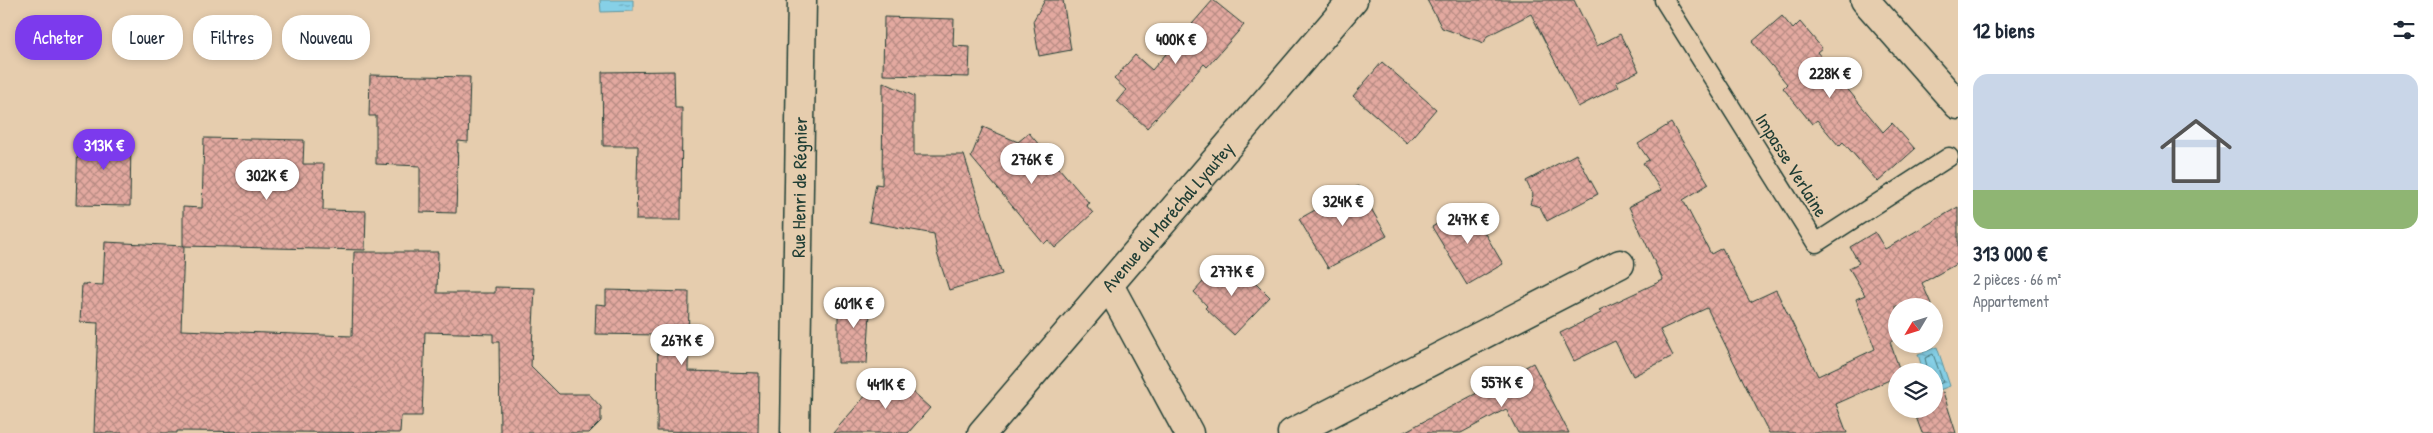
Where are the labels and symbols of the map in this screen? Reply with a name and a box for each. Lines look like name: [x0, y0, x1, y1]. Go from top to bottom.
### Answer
pin: 400K €: [1135, 22, 1217, 65]
pin: 228K €: [1789, 56, 1871, 99]
street label: Impasse Verlaine: [1750, 108, 1835, 222]
street label: Rue Henri de Régnier: [785, 116, 813, 258]
pin: 313K €: [63, 128, 145, 171]
street label: Avenue du Maréchal Lyautey: [1096, 136, 1239, 297]
pin: 276K €: [991, 142, 1073, 185]
pin: 302K €: [226, 158, 308, 201]
pin: 324K €: [1302, 184, 1384, 227]
pin: 247K €: [1427, 202, 1509, 245]
pin: 277K €: [1191, 254, 1273, 297]
pin: 601K €: [813, 286, 895, 329]
north arrow: [1888, 298, 1942, 352]
pin: 267K €: [641, 324, 723, 366]
pin: 557K €: [1461, 366, 1543, 408]
pin: 441K €: [845, 368, 927, 410]

